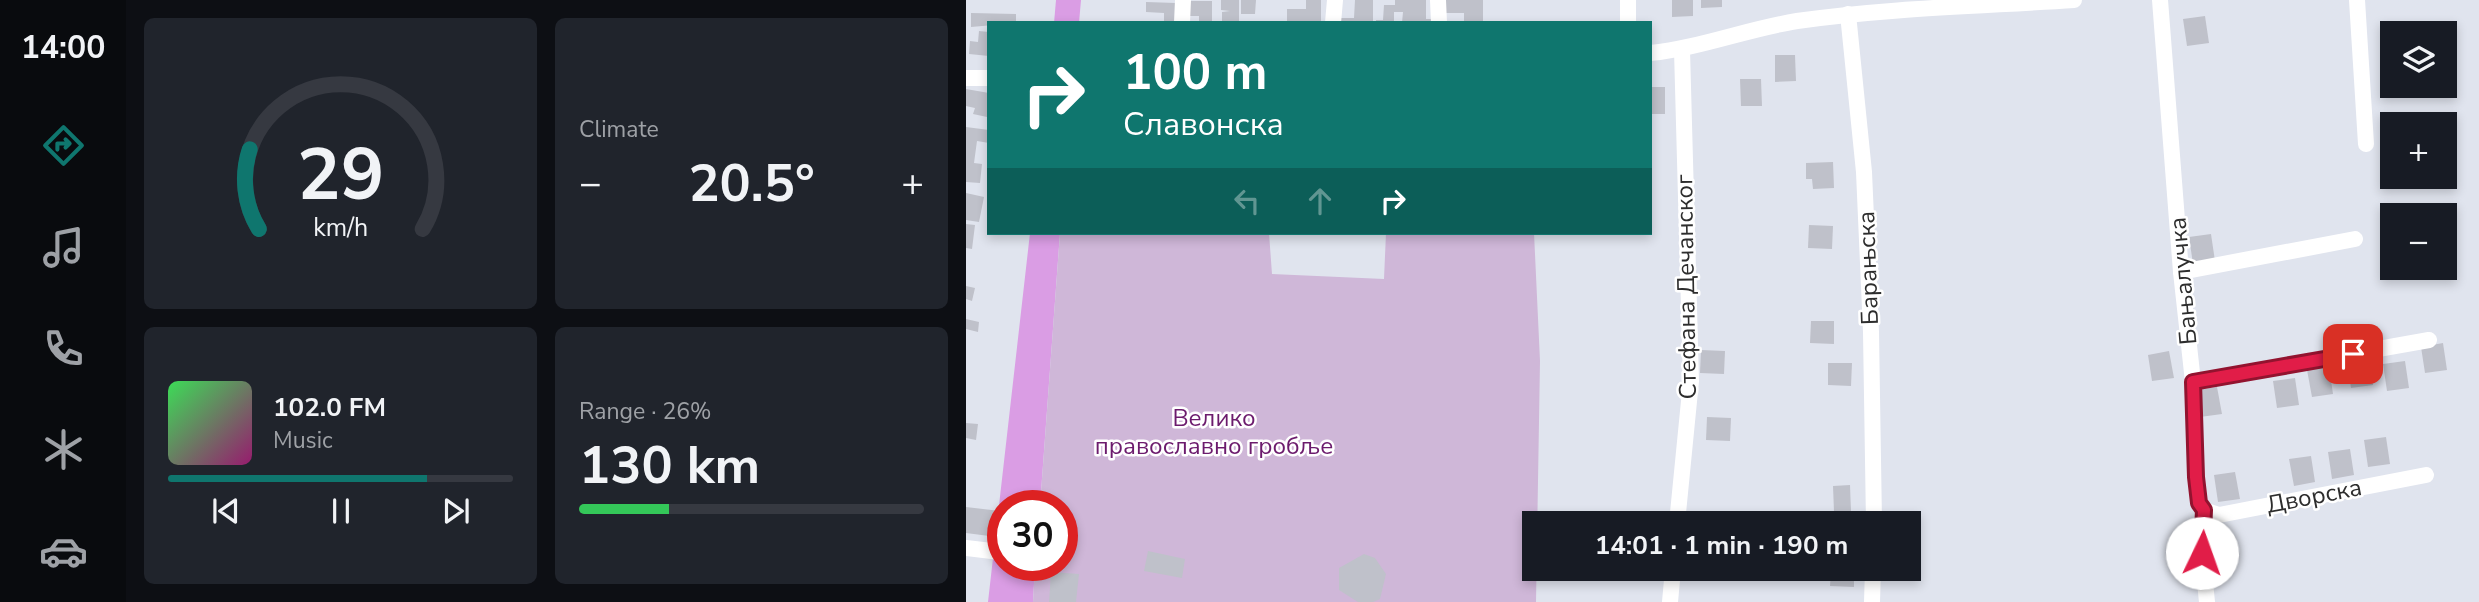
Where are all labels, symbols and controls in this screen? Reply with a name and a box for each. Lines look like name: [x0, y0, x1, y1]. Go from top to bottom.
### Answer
map controls: [2380, 21, 2457, 280]
button: layers: [2380, 21, 2457, 98]
text: 14:00: [21, 26, 105, 69]
text: 100 m: [1123, 39, 1267, 106]
icon: right: [1008, 49, 1099, 140]
text: Славонска: [1123, 103, 1284, 146]
button: +: [2380, 112, 2457, 189]
text: Climate: [579, 114, 659, 145]
icon: directions: [39, 121, 88, 170]
text: 29: [297, 126, 384, 226]
text: 20.5°: [688, 148, 815, 219]
text: −: [579, 158, 602, 209]
text: +: [901, 158, 924, 209]
street label: Стефана Дечанског: [1668, 174, 1704, 400]
icon: left: [1228, 182, 1266, 220]
icon: ahead: [1301, 182, 1339, 220]
icon: right: [1374, 182, 1412, 220]
button: −: [2380, 203, 2457, 280]
street label: Барањска: [1850, 210, 1886, 326]
text: km/h: [313, 211, 368, 245]
street label: Бањалучка: [2161, 216, 2205, 346]
icon: music: [39, 223, 88, 272]
icon: phone: [39, 324, 88, 373]
pin: [2323, 324, 2383, 384]
icon: arrive: [2334, 335, 2372, 373]
text: 102.0 FM: [273, 390, 386, 425]
text: Range · 26%: [579, 396, 711, 427]
park label: Велико православно гробље: [1095, 402, 1333, 462]
icon: climate: [39, 425, 88, 474]
text: Music: [273, 425, 333, 456]
text: 130 km: [579, 430, 760, 501]
street label: Дворска: [2264, 471, 2364, 521]
speed limit sign: 30: [987, 490, 1078, 581]
icon: previous: [207, 492, 245, 530]
icon: pause: [322, 492, 360, 530]
icon: next: [437, 492, 475, 530]
position arrow: [2165, 516, 2239, 590]
icon: car: [39, 527, 88, 576]
text: 14:01 · 1 min · 190 m: [1595, 528, 1848, 563]

